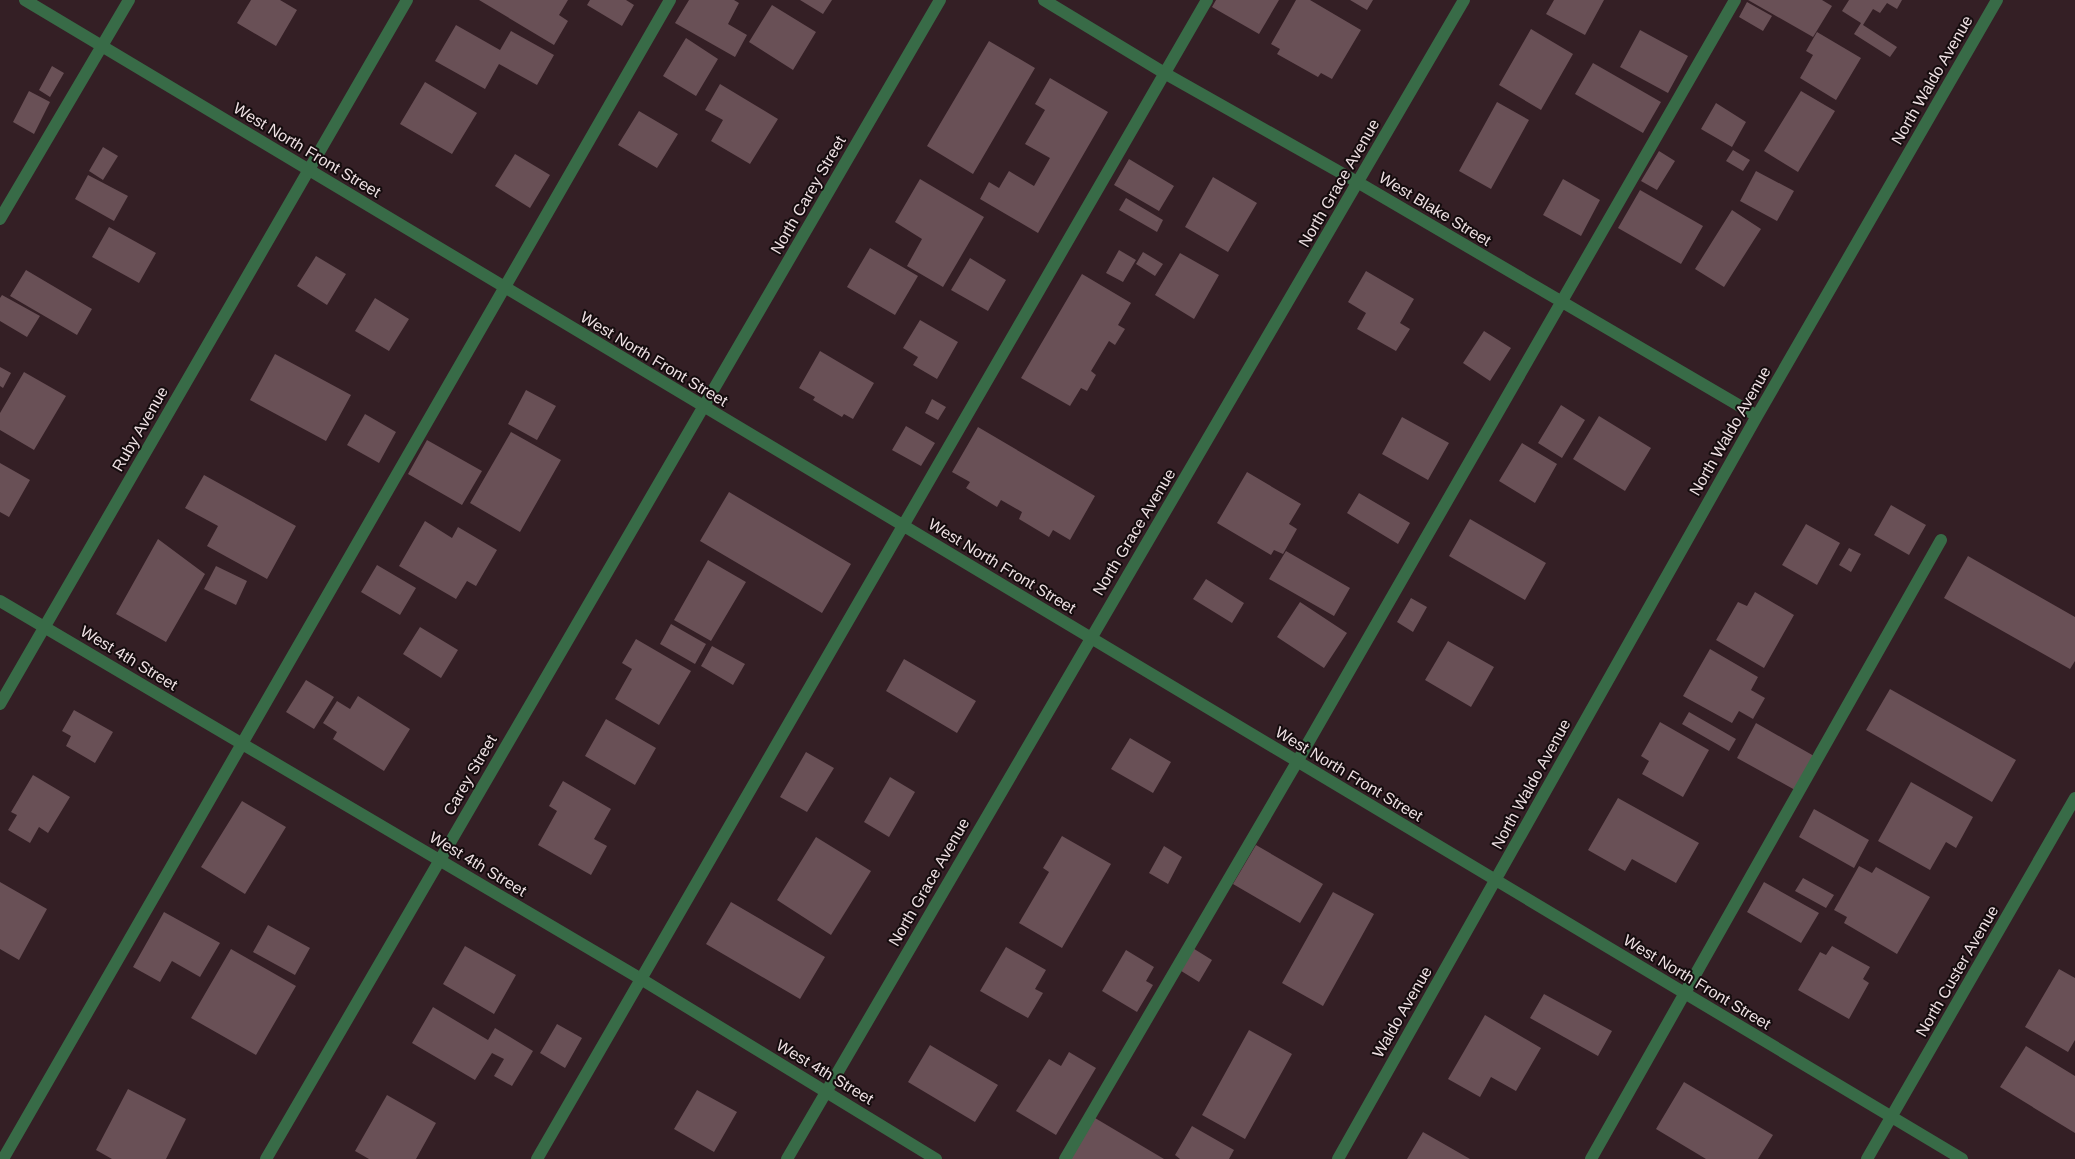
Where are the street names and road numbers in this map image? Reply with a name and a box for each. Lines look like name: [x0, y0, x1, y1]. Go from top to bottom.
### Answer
street label: North Waldo Avenue: [1888, 13, 1976, 147]
street label: West North Front Street: [230, 99, 384, 201]
street label: North Grace Avenue: [1295, 116, 1383, 250]
street label: North Carey Street: [767, 133, 849, 257]
street label: West Blake Street: [1376, 169, 1495, 249]
street label: West North Front Street: [577, 308, 731, 410]
street label: North Waldo Avenue: [1686, 364, 1774, 498]
street label: Ruby Avenue: [109, 384, 171, 474]
street label: North Grace Avenue: [1089, 466, 1179, 598]
street label: West North Front Street: [925, 515, 1079, 617]
street label: West 4th Street: [77, 622, 181, 694]
street label: North Waldo Avenue: [1488, 716, 1574, 852]
street label: West North Front Street: [1272, 723, 1426, 825]
street label: Carey Street: [440, 731, 500, 818]
street label: North Grace Avenue: [885, 815, 973, 949]
street label: West 4th Street: [426, 828, 530, 900]
street label: North Custer Avenue: [1913, 902, 2001, 1039]
street label: West North Front Street: [1620, 931, 1774, 1033]
street label: Waldo Avenue: [1369, 963, 1435, 1061]
street label: West 4th Street: [773, 1036, 877, 1108]

